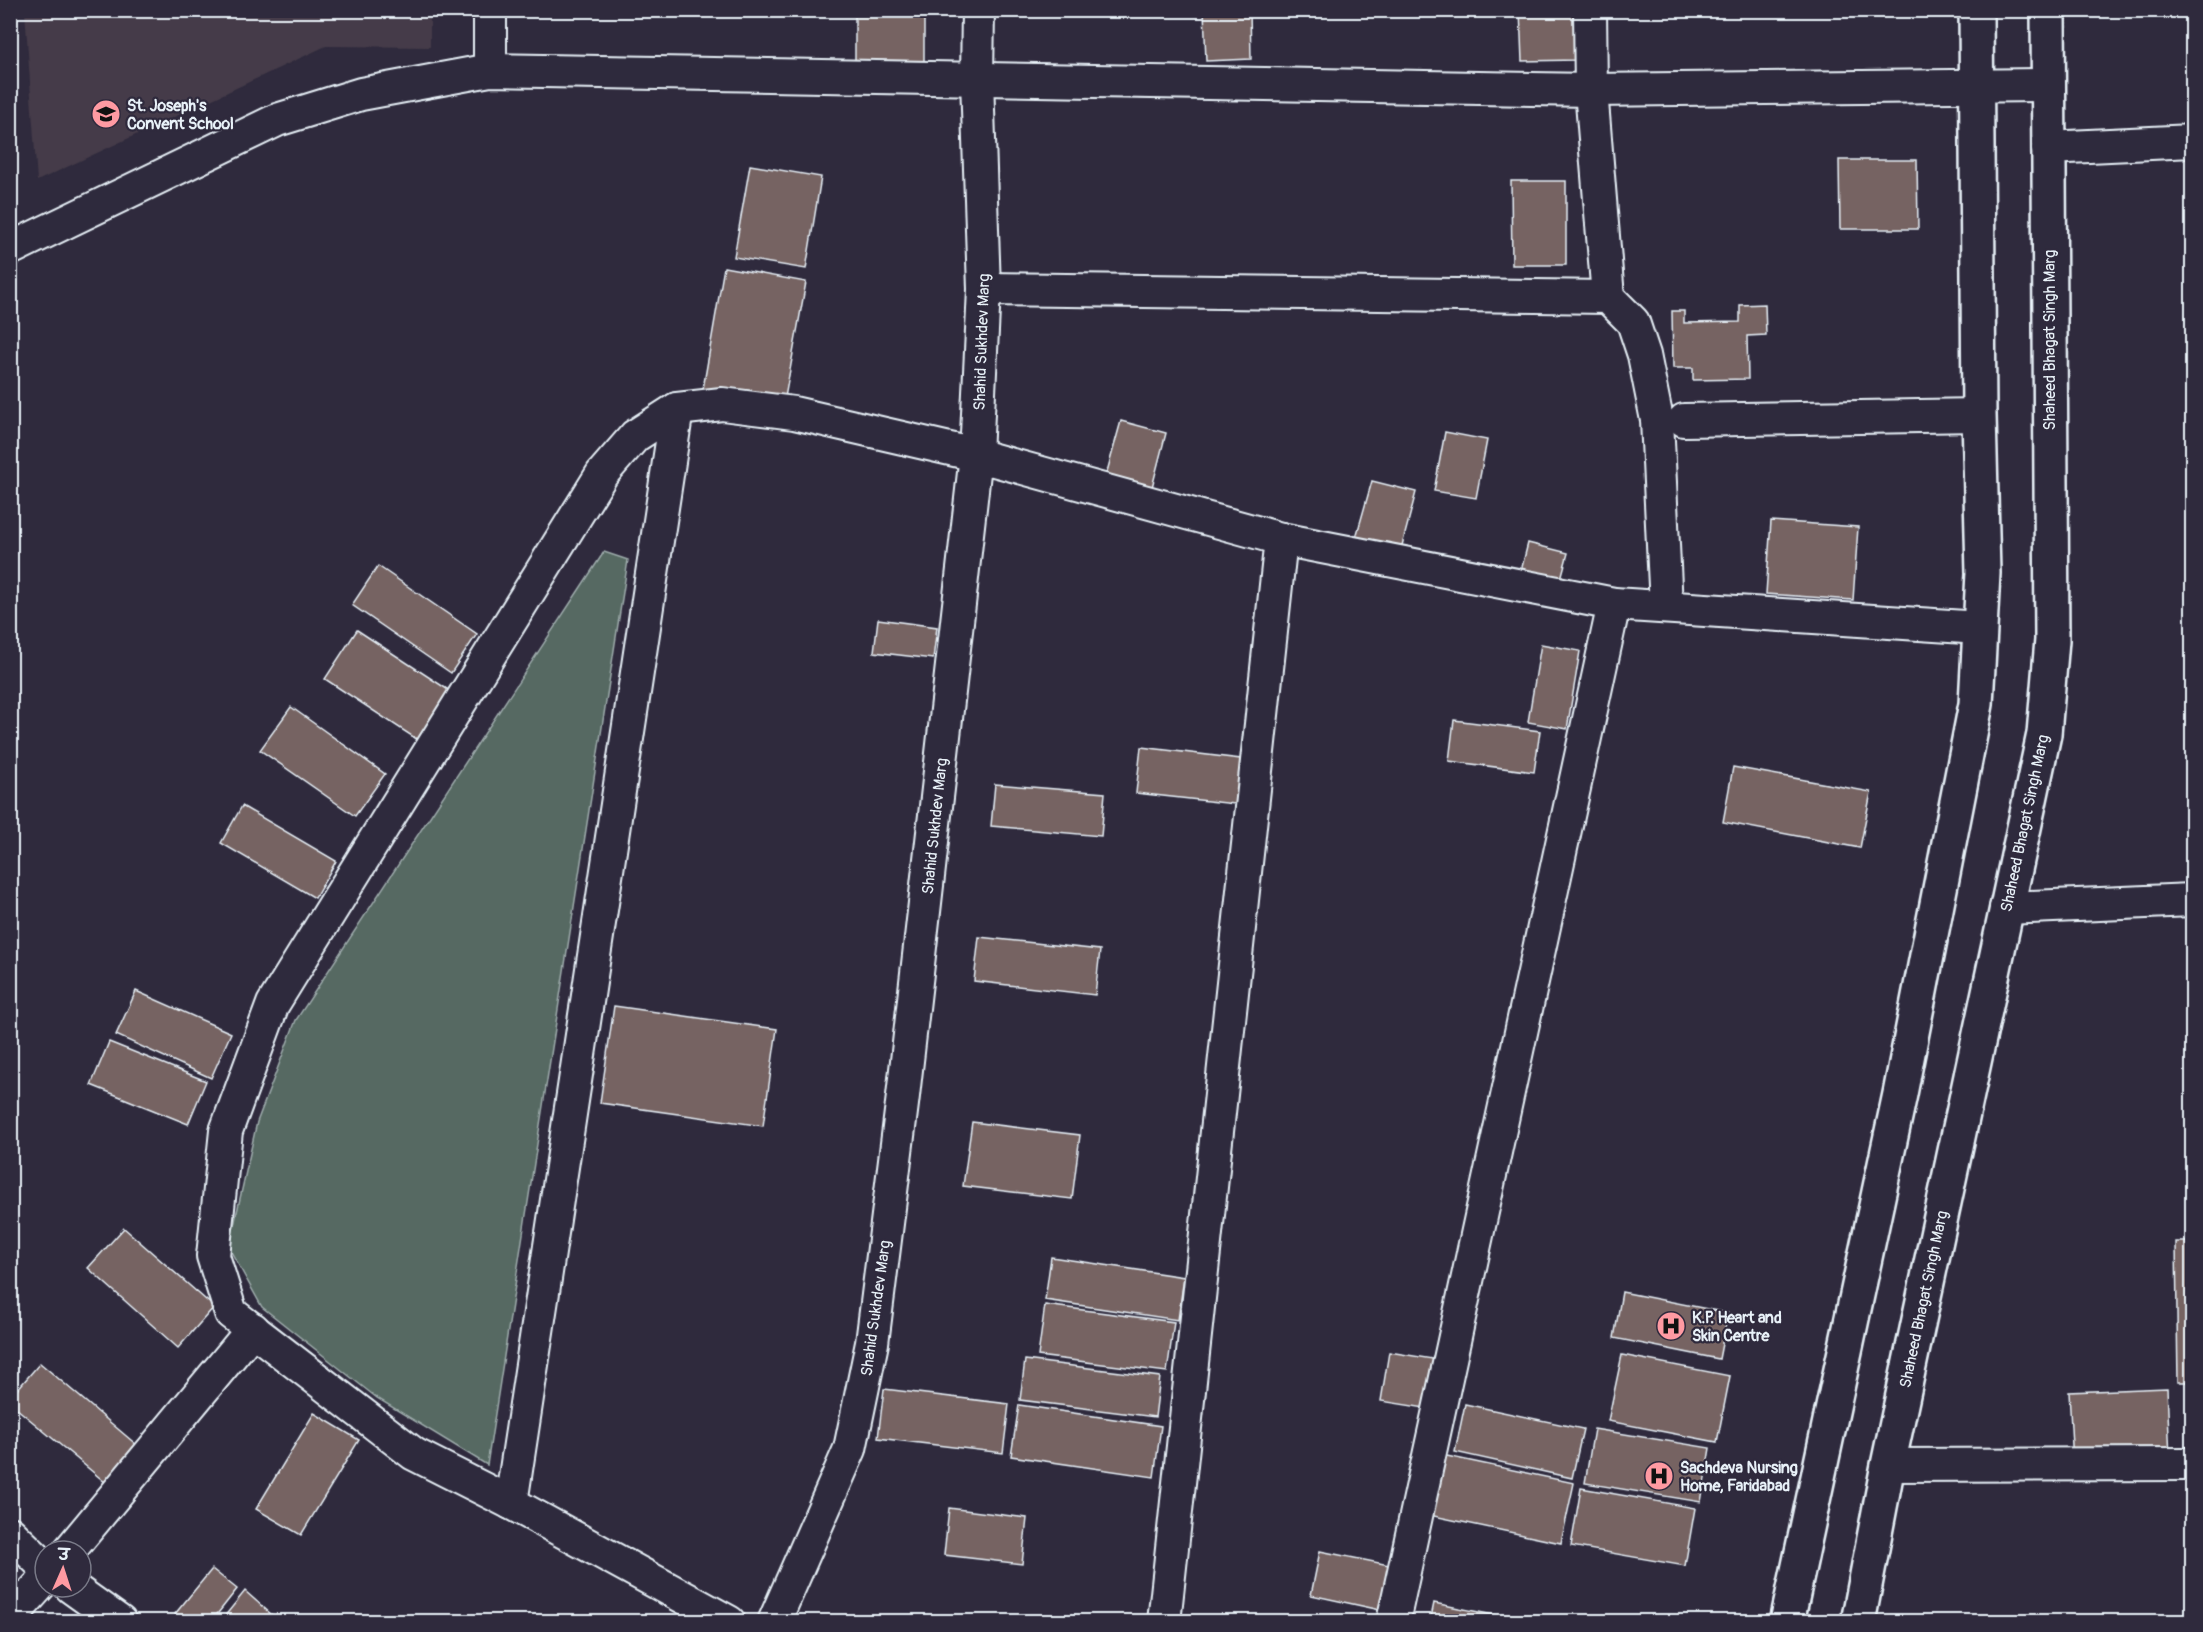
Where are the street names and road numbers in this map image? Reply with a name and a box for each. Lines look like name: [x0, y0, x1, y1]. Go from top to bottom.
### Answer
street label: Shaheed Bhagat Singh Marg: [2040, 250, 2060, 430]
street label: Shahid Sukhdev Marg: [970, 273, 994, 411]
street label: Shaheed Bhagat Singh Marg: [1996, 733, 2054, 914]
street label: Shahid Sukhdev Marg: [918, 757, 952, 895]
street label: Shaheed Bhagat Singh Marg: [1895, 1209, 1953, 1390]
street label: Shahid Sukhdev Marg: [857, 1239, 895, 1377]

